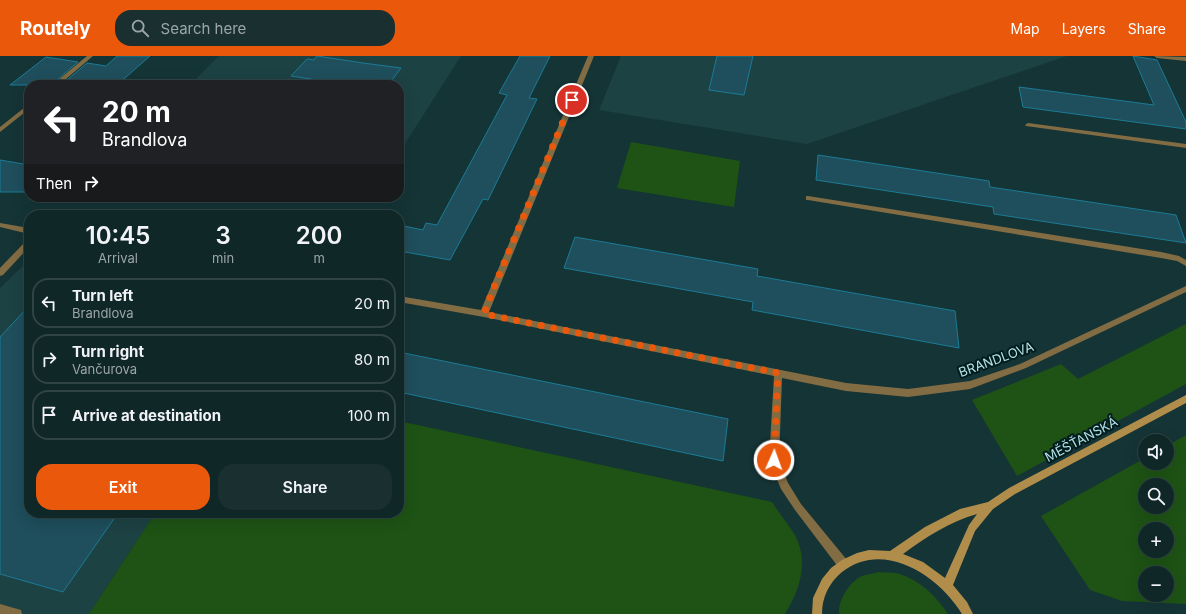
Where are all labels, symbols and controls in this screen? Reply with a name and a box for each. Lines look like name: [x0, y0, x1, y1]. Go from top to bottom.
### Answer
search box: [115, 10, 395, 46]
text: Routely: [20, 17, 91, 40]
icon: search: [129, 17, 151, 39]
text: Search here: [161, 19, 246, 38]
text: Map: [1011, 20, 1040, 37]
text: Layers: [1062, 20, 1106, 37]
text: Share: [1128, 20, 1166, 37]
pin: [555, 83, 589, 117]
icon: arrive: [561, 89, 583, 111]
text: 20 m: [102, 95, 171, 129]
icon: left: [36, 96, 88, 148]
text: Brandlova: [102, 129, 187, 150]
icon: right: [80, 172, 102, 194]
text: Then: [36, 174, 72, 193]
text: 10:45: [86, 221, 150, 250]
text: 3: [215, 221, 231, 250]
text: 200: [296, 221, 342, 250]
text: Arrival: [98, 250, 138, 266]
text: min: [212, 250, 234, 266]
text: m: [313, 250, 325, 266]
text: Turn left: [72, 286, 133, 305]
icon: left: [38, 292, 60, 314]
text: 20 m: [354, 294, 390, 313]
text: Brandlova: [72, 305, 134, 321]
street label: BRANDLOVA: [956, 338, 1036, 380]
text: Turn right: [72, 342, 144, 361]
icon: right: [38, 348, 60, 370]
text: 80 m: [354, 350, 390, 369]
text: Vančurova: [72, 361, 137, 377]
icon: arrive: [38, 404, 60, 426]
text: Arrive at destination: [72, 406, 221, 425]
text: 100 m: [348, 406, 390, 425]
street label: MĚŠŤANSKÁ: [1042, 413, 1120, 465]
map controls: [1138, 434, 1174, 602]
button: sound: [1138, 434, 1174, 470]
position arrow: [753, 439, 795, 481]
button: Exit: [36, 464, 210, 510]
button: Share: [218, 464, 392, 510]
button: search: [1138, 478, 1174, 514]
button: +: [1138, 522, 1174, 558]
button: −: [1138, 566, 1174, 602]

